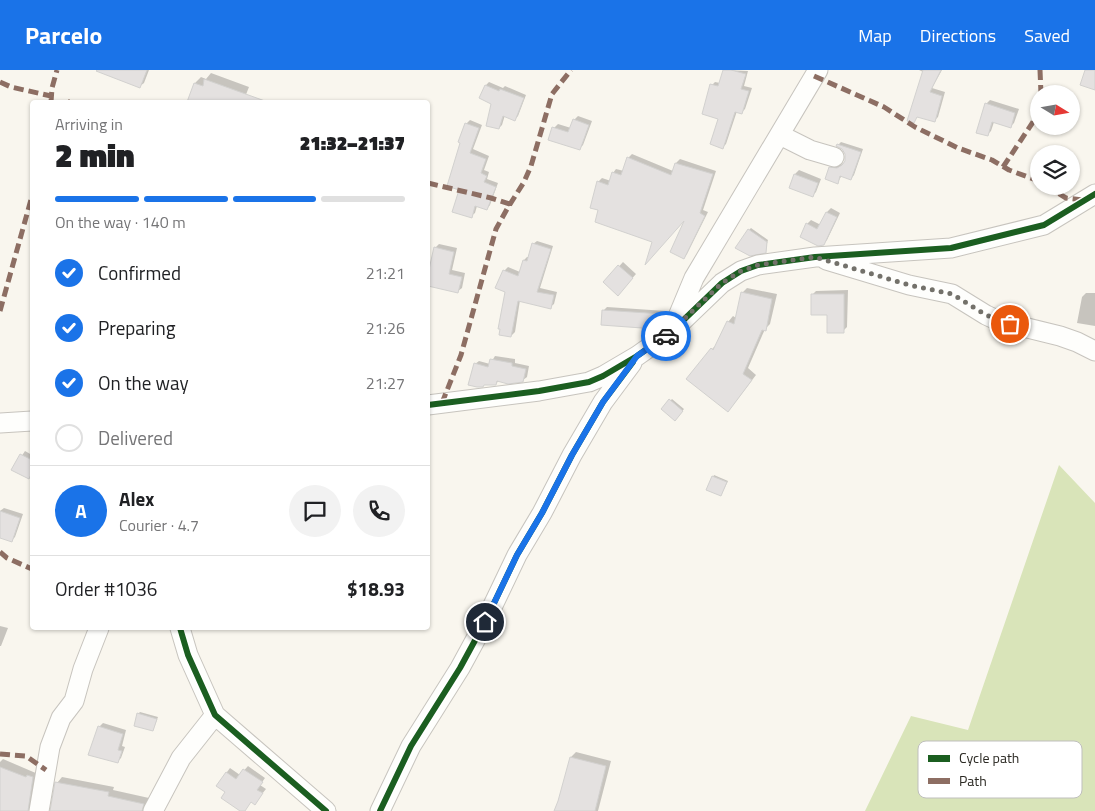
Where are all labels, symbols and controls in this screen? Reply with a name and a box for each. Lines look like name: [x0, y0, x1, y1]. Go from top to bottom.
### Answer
text: Parcelo: [25, 17, 102, 53]
text: Map: [858, 22, 892, 49]
text: Directions: [920, 22, 996, 49]
text: Saved: [1024, 22, 1070, 49]
north arrow: [1030, 85, 1080, 135]
map controls: [1030, 85, 1080, 195]
text: Arriving in: [55, 112, 123, 136]
text: 21:32–21:37: [300, 128, 405, 157]
text: 2 min: [55, 131, 135, 179]
button: layers: [1030, 145, 1080, 195]
text: On the way · 140 m: [55, 210, 186, 234]
text: Confirmed: [98, 258, 181, 287]
icon: check: [55, 259, 83, 287]
text: 21:21: [366, 261, 405, 285]
pin: [989, 303, 1031, 345]
icon: bag: [996, 310, 1024, 338]
courier: [641, 311, 691, 361]
text: Preparing: [98, 313, 175, 342]
icon: check: [55, 314, 83, 342]
text: 21:26: [366, 316, 405, 340]
icon: car: [652, 322, 680, 350]
text: On the way: [98, 368, 189, 397]
icon: check: [55, 369, 83, 397]
text: 21:27: [366, 371, 405, 395]
text: Delivered: [98, 423, 173, 452]
text: Alex: [119, 484, 154, 513]
button: chat: [289, 485, 341, 537]
button: phone: [353, 485, 405, 537]
text: A: [75, 496, 87, 525]
text: Courier · 4.7: [119, 513, 199, 537]
text: Order #1036: [55, 574, 157, 603]
text: $18.93: [347, 574, 405, 603]
pin: [464, 601, 506, 643]
icon: home: [471, 608, 499, 636]
legend: [918, 741, 1082, 798]
text: Cycle path: [959, 747, 1019, 768]
text: Path: [959, 770, 987, 791]

